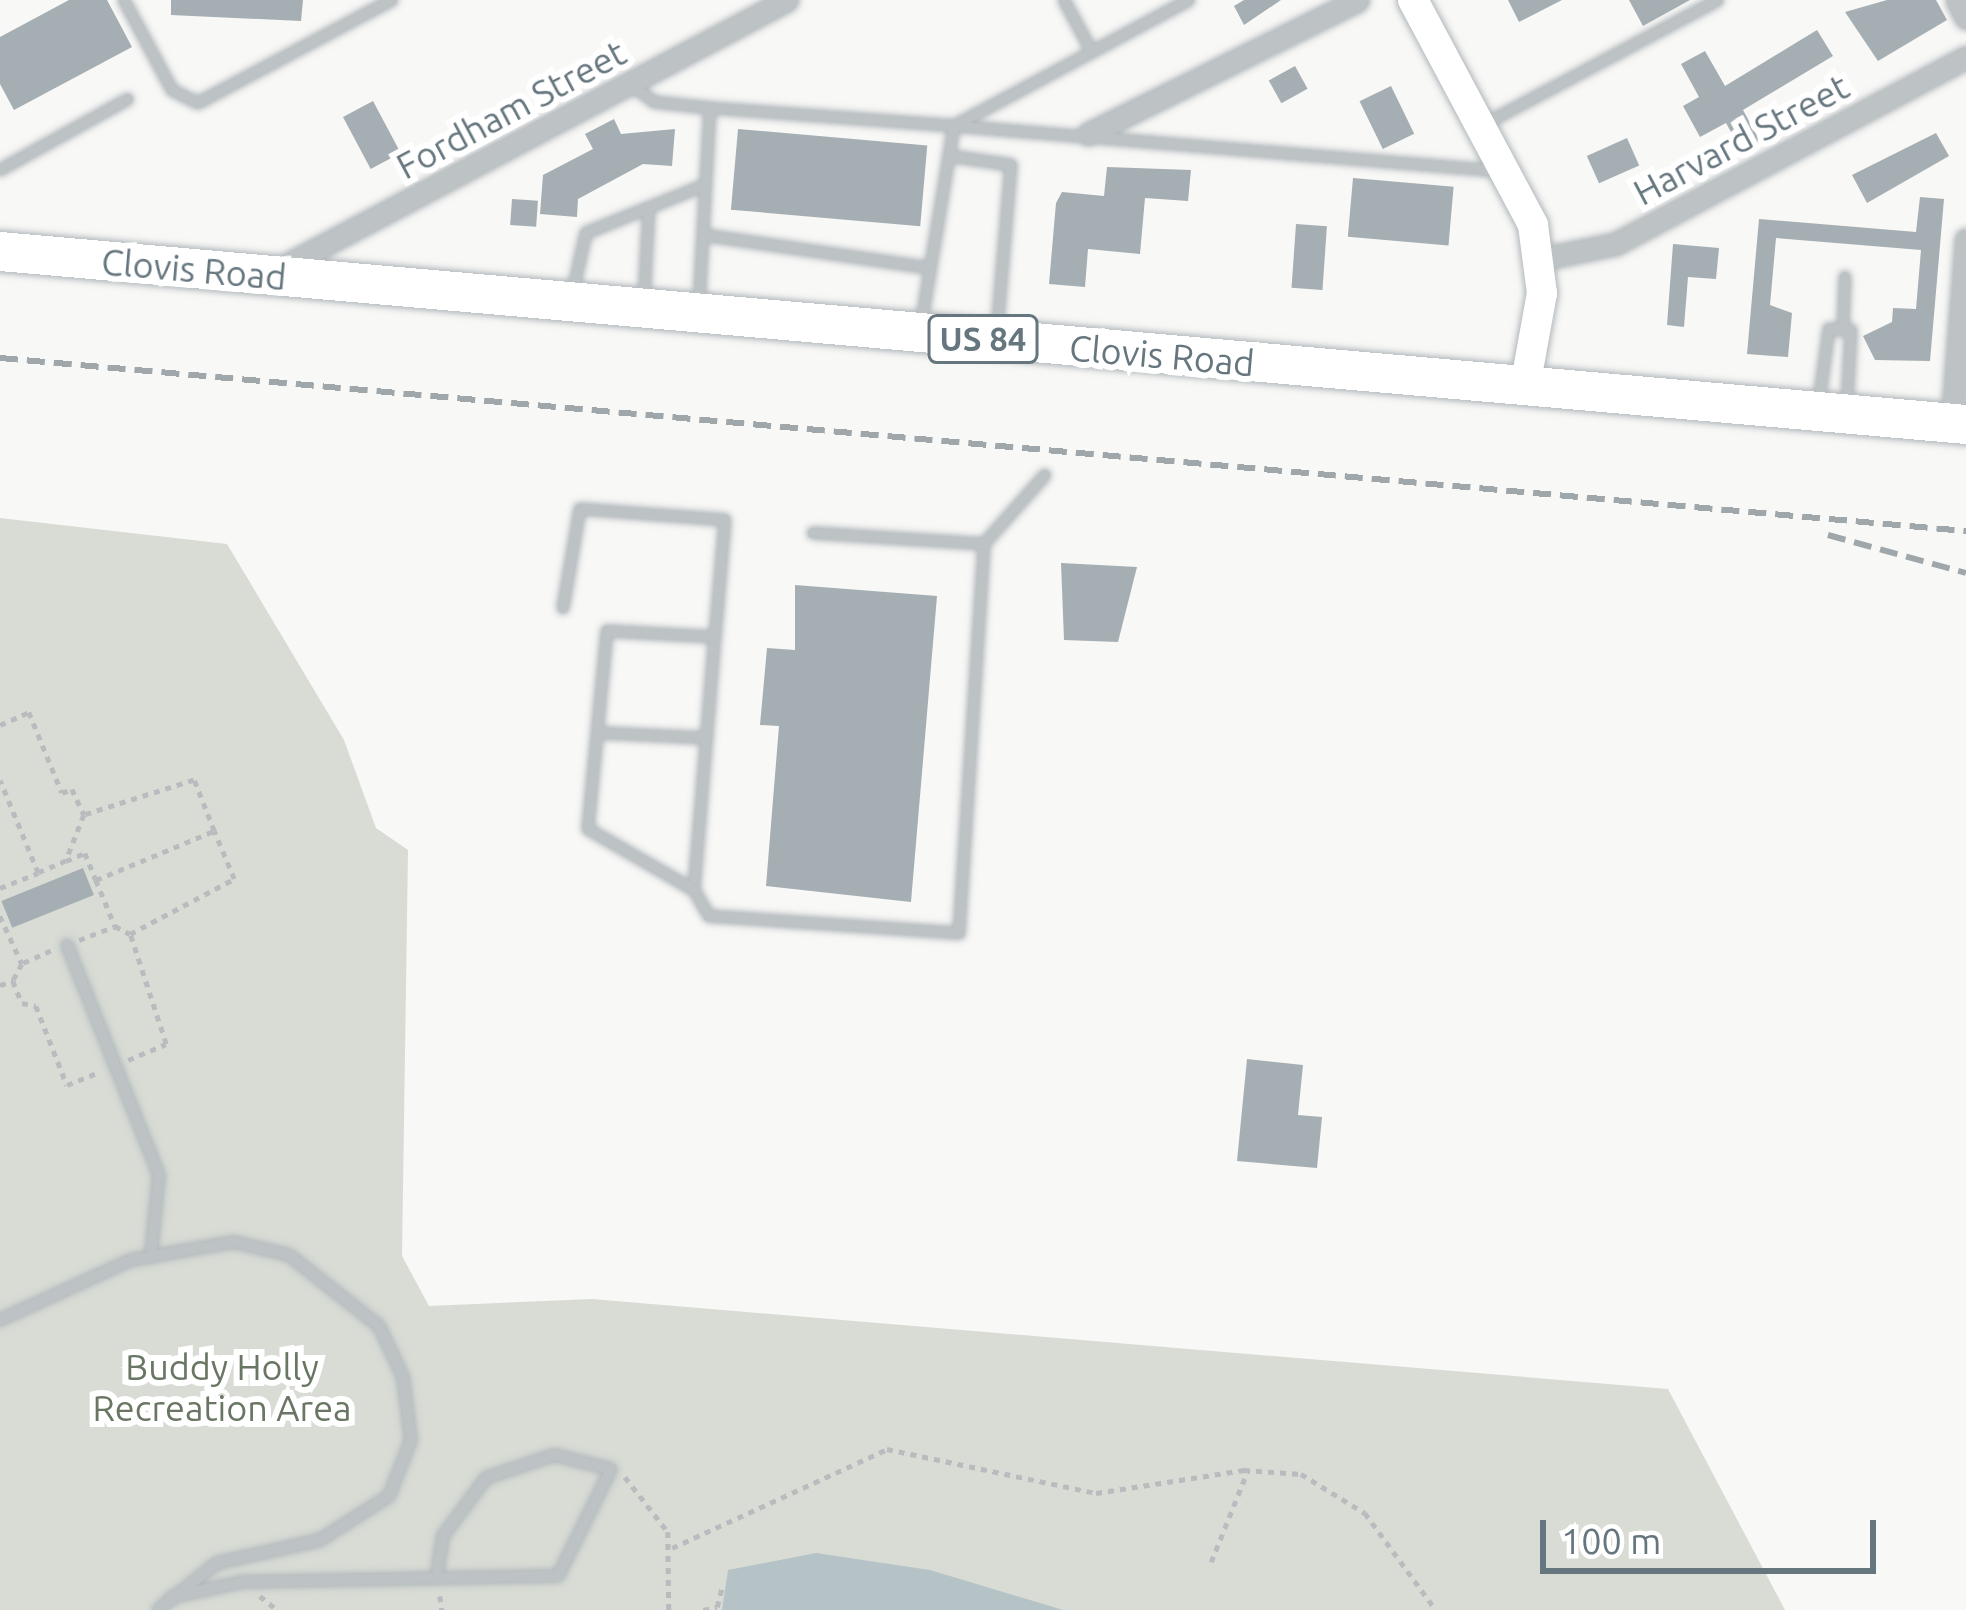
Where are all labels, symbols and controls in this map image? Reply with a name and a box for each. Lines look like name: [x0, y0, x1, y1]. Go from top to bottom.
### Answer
street label: Fordham Street: [389, 30, 633, 188]
street label: Harvard Street: [1626, 64, 1856, 214]
street label: Clovis Road: [100, 239, 288, 299]
road number: US 84: [926, 312, 1040, 366]
street label: Clovis Road: [1068, 325, 1256, 385]
park label: Buddy Holly Recreation Area: [92, 1344, 352, 1429]
scale bar: [1546, 1496, 1882, 1570]
text: 100 m: [1561, 1520, 1661, 1561]

